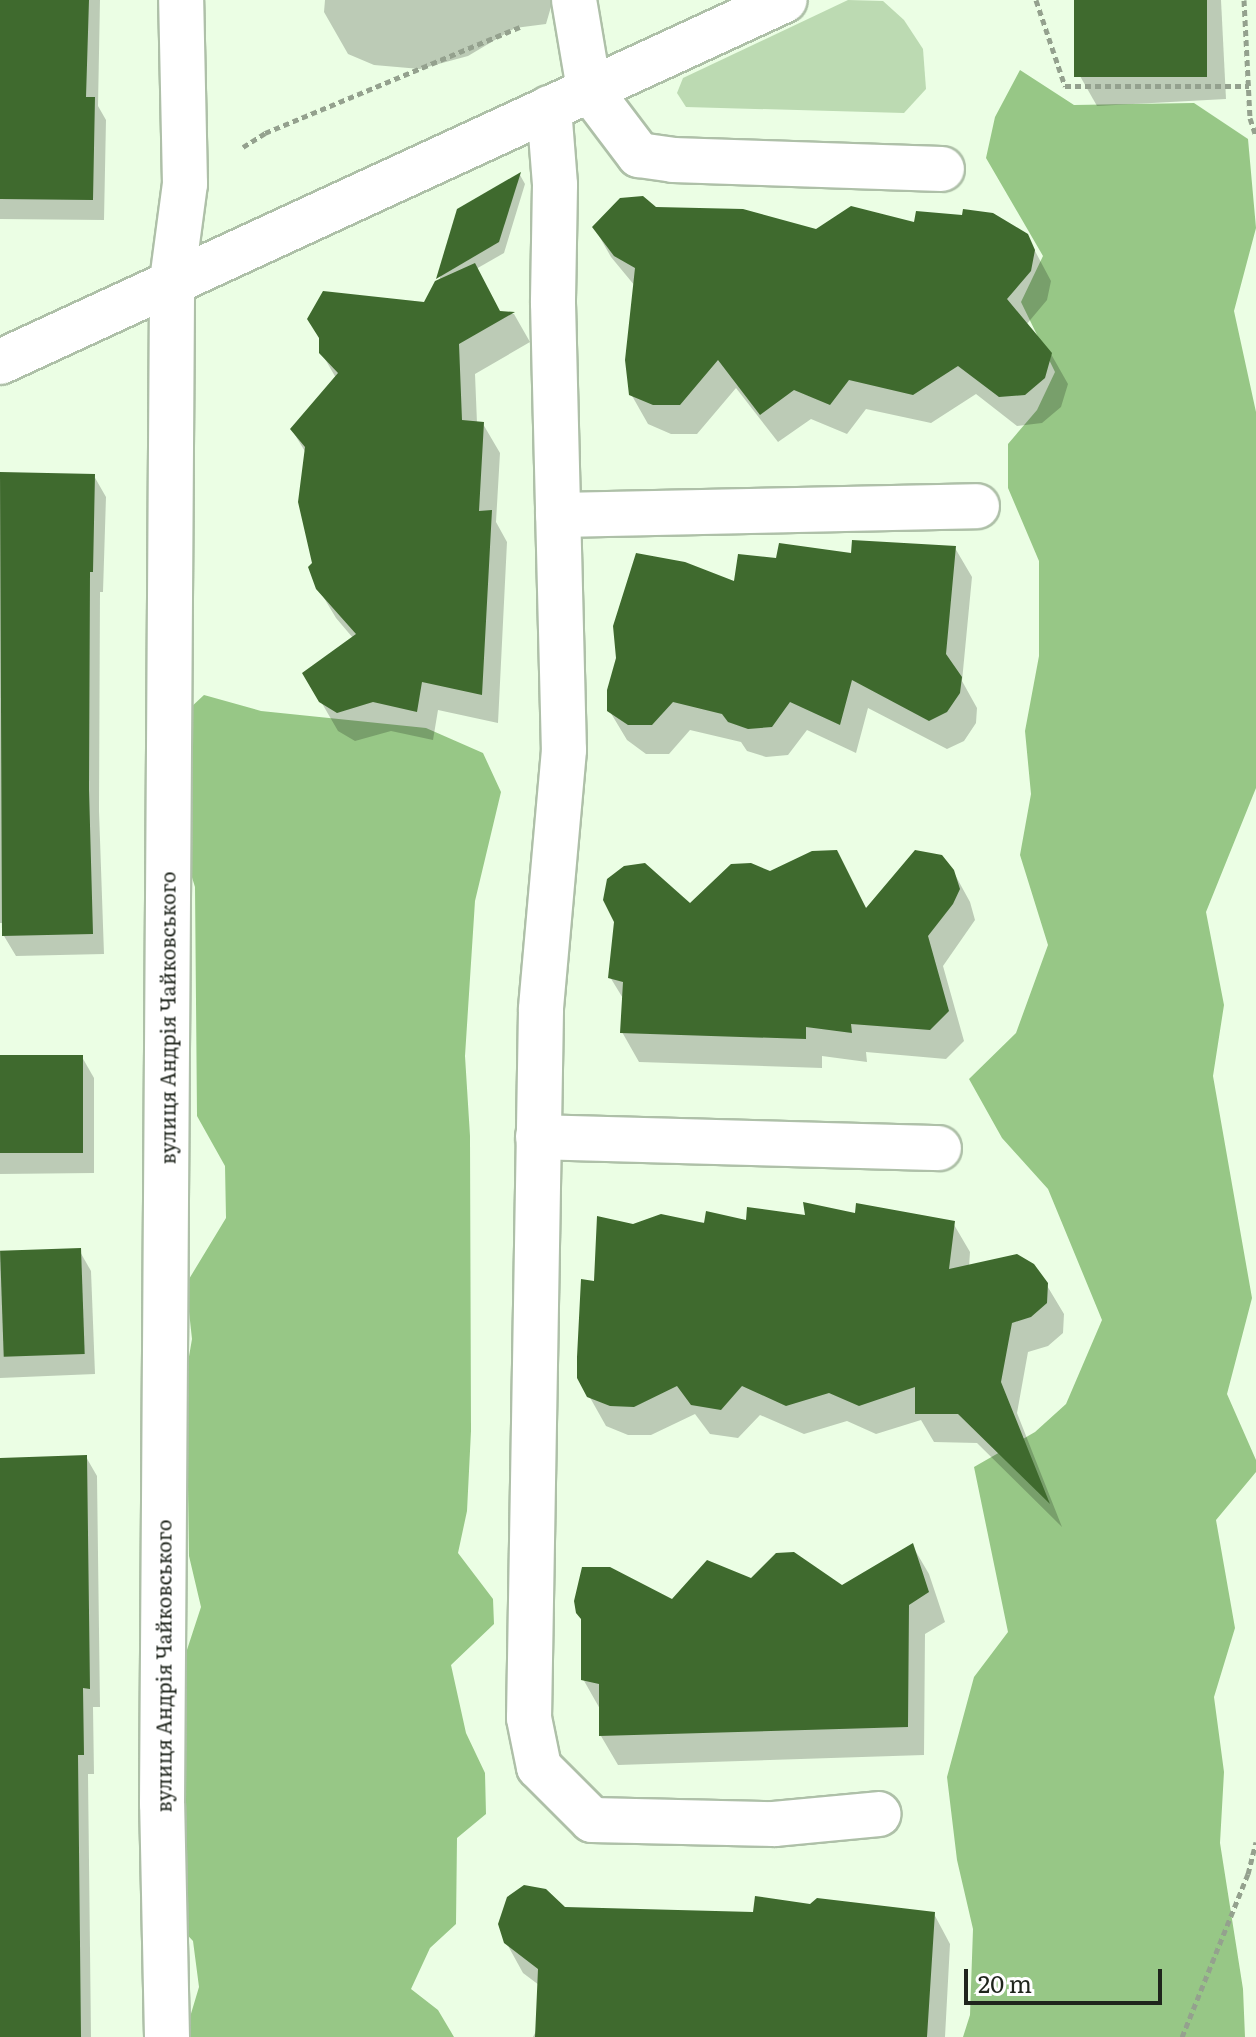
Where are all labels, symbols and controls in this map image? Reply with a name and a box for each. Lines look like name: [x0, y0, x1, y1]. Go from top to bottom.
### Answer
street label: вулиця Андрія Чайковського: [155, 872, 179, 1164]
street label: вулиця Андрія Чайковського: [151, 1520, 175, 1812]
scale bar: [968, 1953, 1166, 2003]
text: 20 m: [978, 1965, 1032, 2000]

